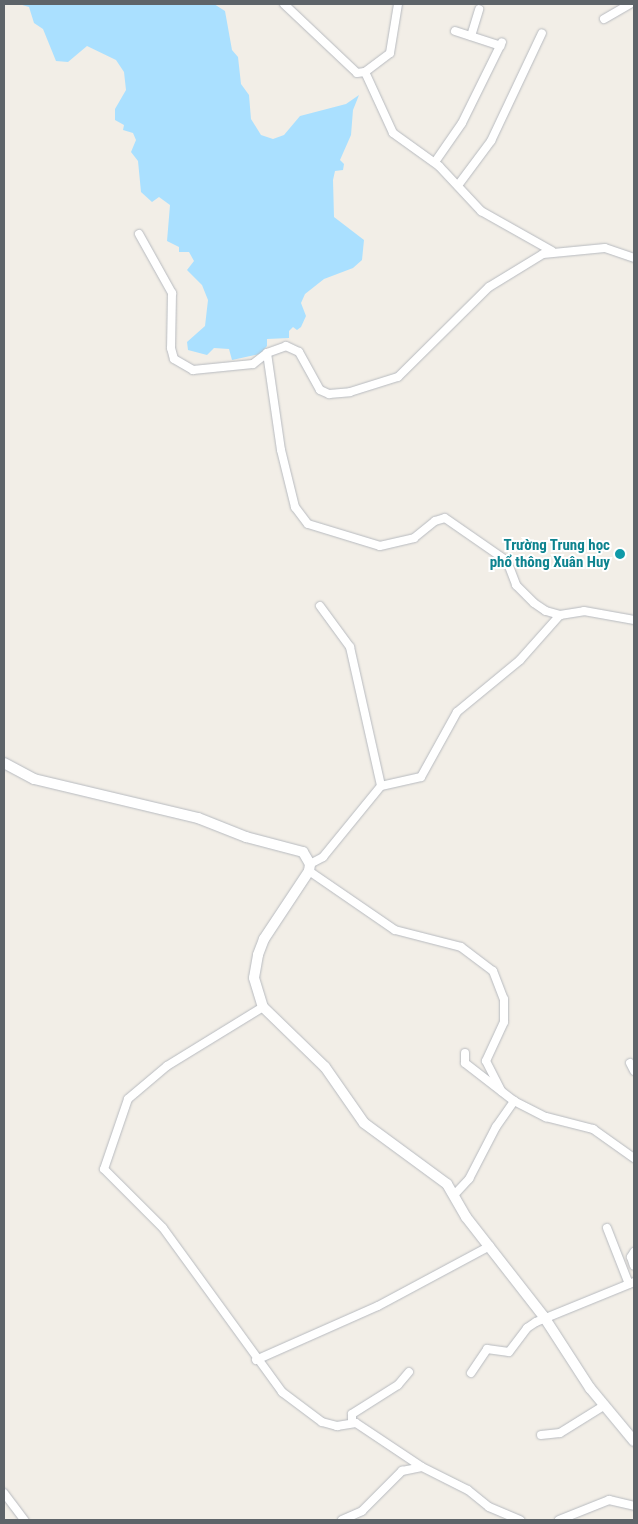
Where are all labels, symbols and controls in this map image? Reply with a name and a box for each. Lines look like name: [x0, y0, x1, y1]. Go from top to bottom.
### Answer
place label: Trường Trung học phổ thông Xuân Huy: [490, 536, 610, 571]
marker: Trường Trung học phổ thông Xuân Huy: [614, 548, 626, 560]

